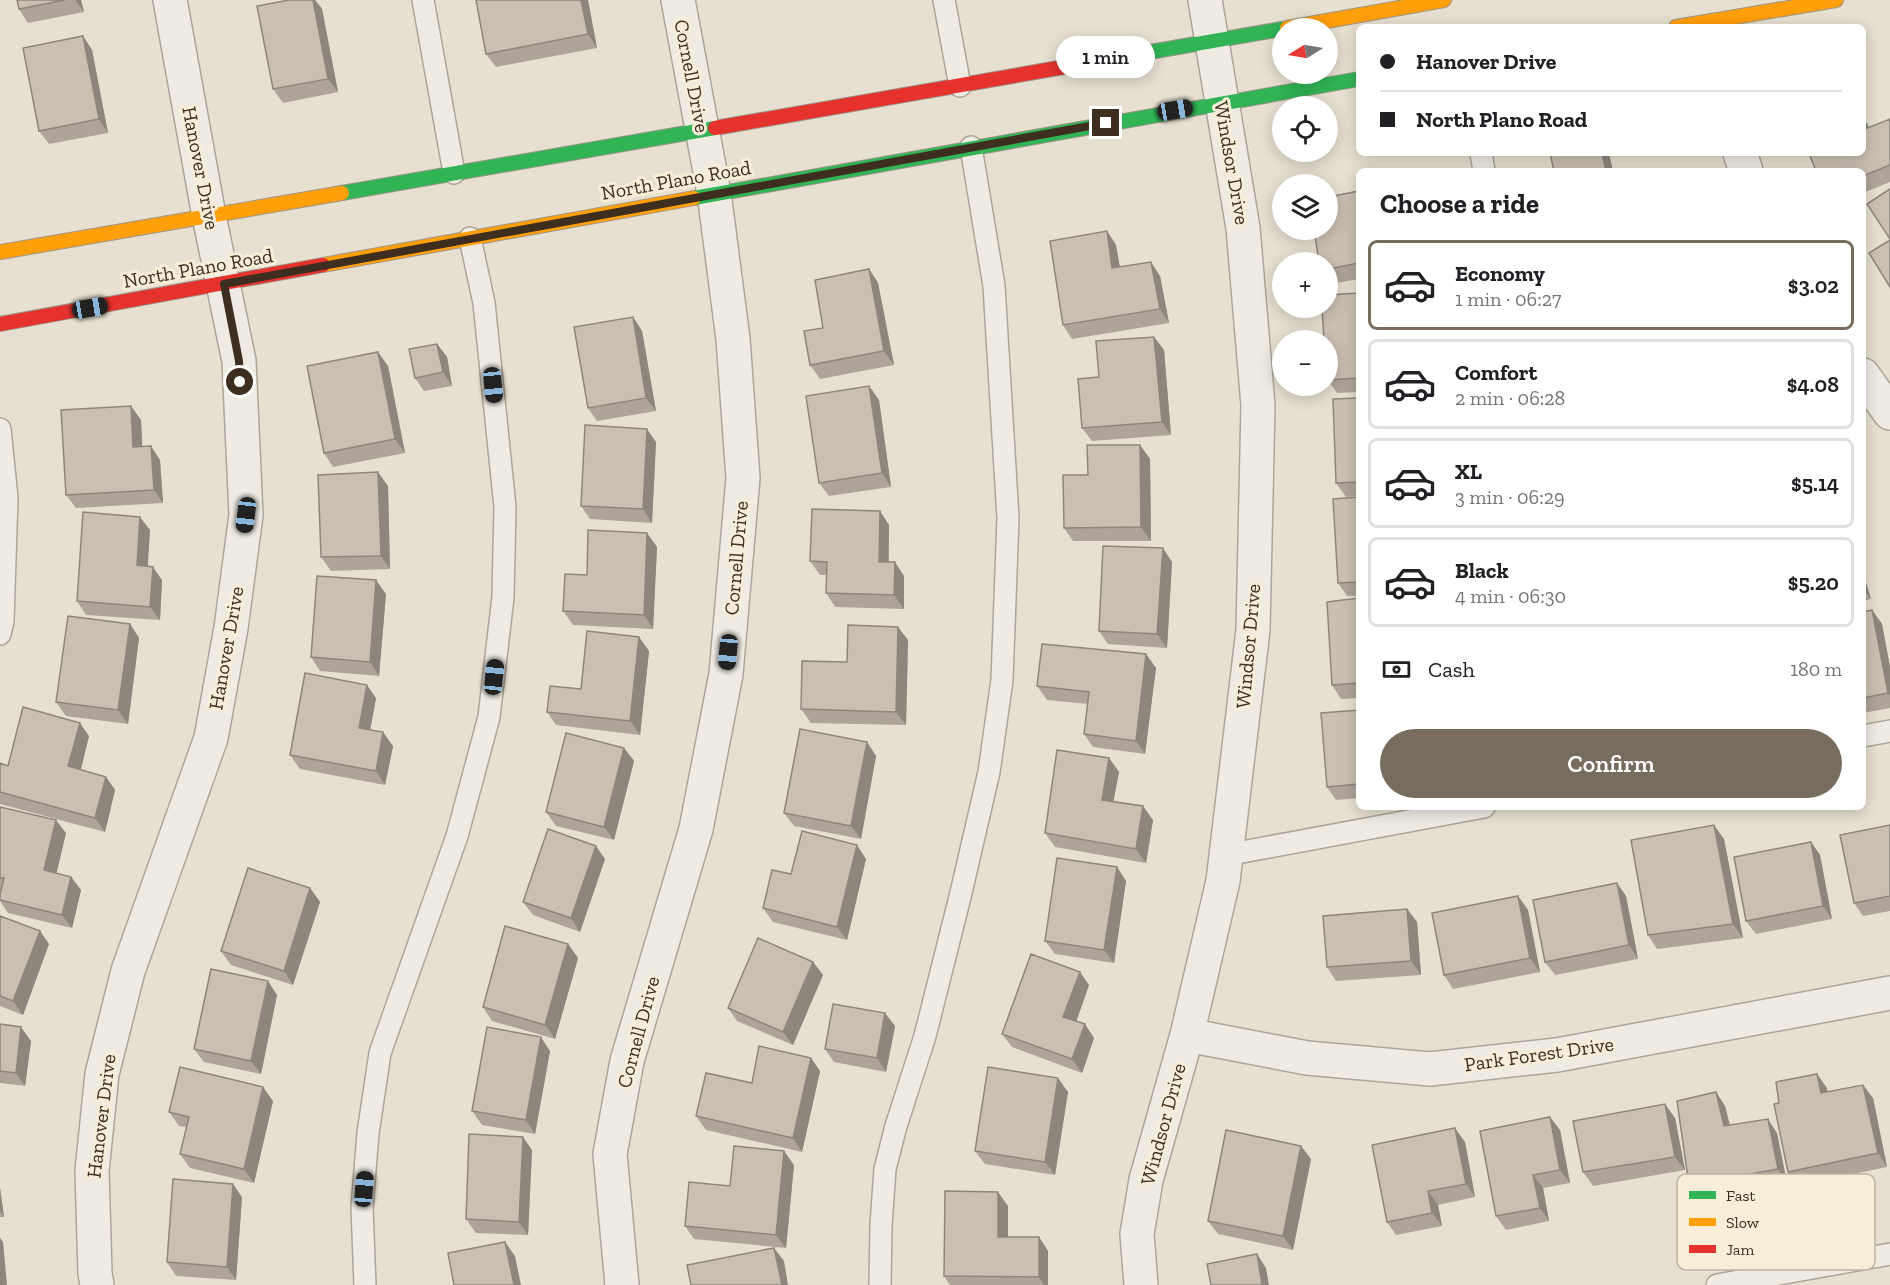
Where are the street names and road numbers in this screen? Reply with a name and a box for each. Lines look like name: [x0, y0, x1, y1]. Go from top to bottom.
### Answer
street label: Cornell Drive: [669, 17, 715, 135]
street label: Windsor Drive: [1209, 99, 1255, 227]
street label: Hanover Drive: [177, 104, 225, 232]
street label: North Plano Road: [599, 155, 753, 205]
street label: North Plano Road: [121, 243, 275, 293]
street label: Cornell Drive: [719, 500, 753, 616]
street label: Windsor Drive: [1231, 583, 1265, 709]
street label: Hanover Drive: [203, 584, 249, 712]
street label: Cornell Drive: [612, 973, 664, 1091]
street label: Park Forest Drive: [1463, 1032, 1615, 1076]
street label: Hanover Drive: [81, 1053, 121, 1179]
street label: Windsor Drive: [1135, 1060, 1191, 1188]

